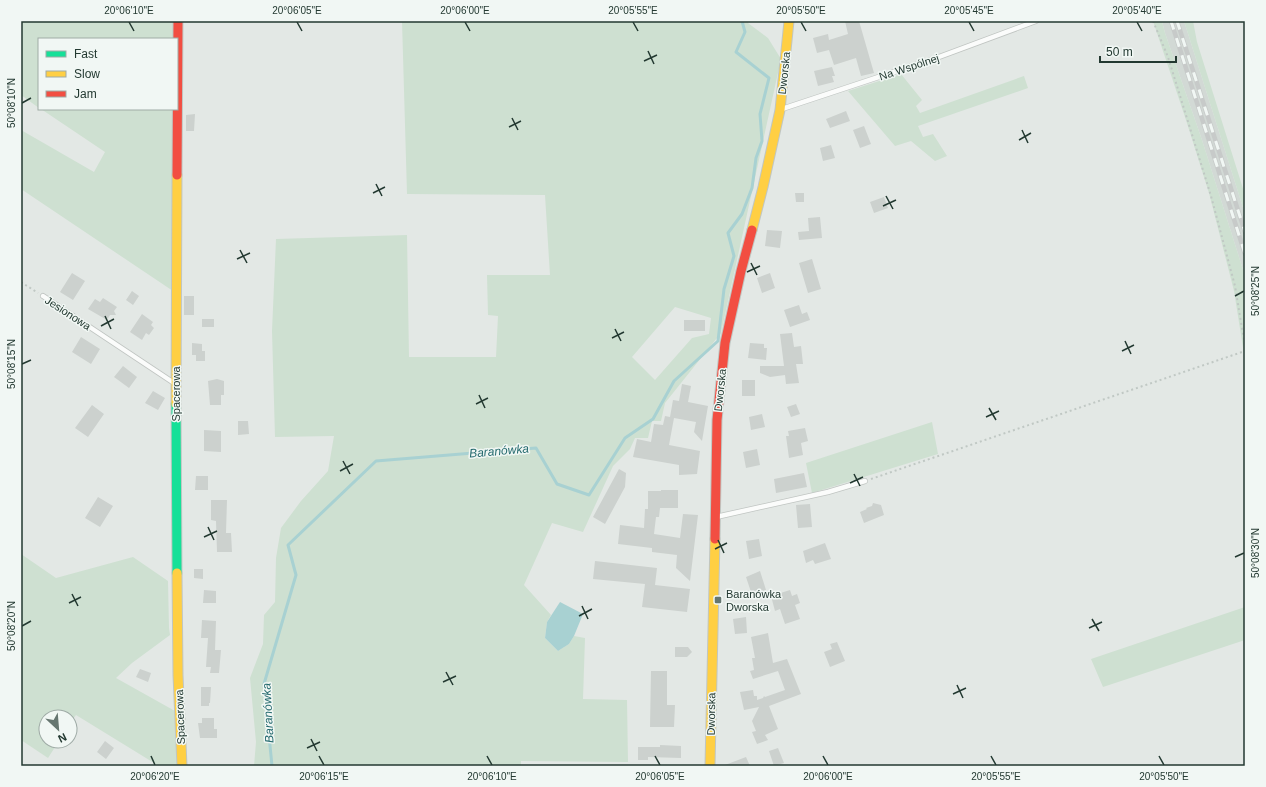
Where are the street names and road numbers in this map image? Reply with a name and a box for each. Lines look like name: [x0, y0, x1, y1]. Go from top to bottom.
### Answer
street label: Dworska: [776, 50, 792, 95]
street label: Na Wspólnej: [877, 52, 941, 82]
street label: Jesionowa: [43, 294, 94, 333]
street label: Spacerowa: [170, 366, 182, 422]
street label: Dworska: [712, 367, 728, 412]
street label: Spacerowa: [173, 688, 187, 745]
street label: Dworska: [705, 692, 717, 735]

